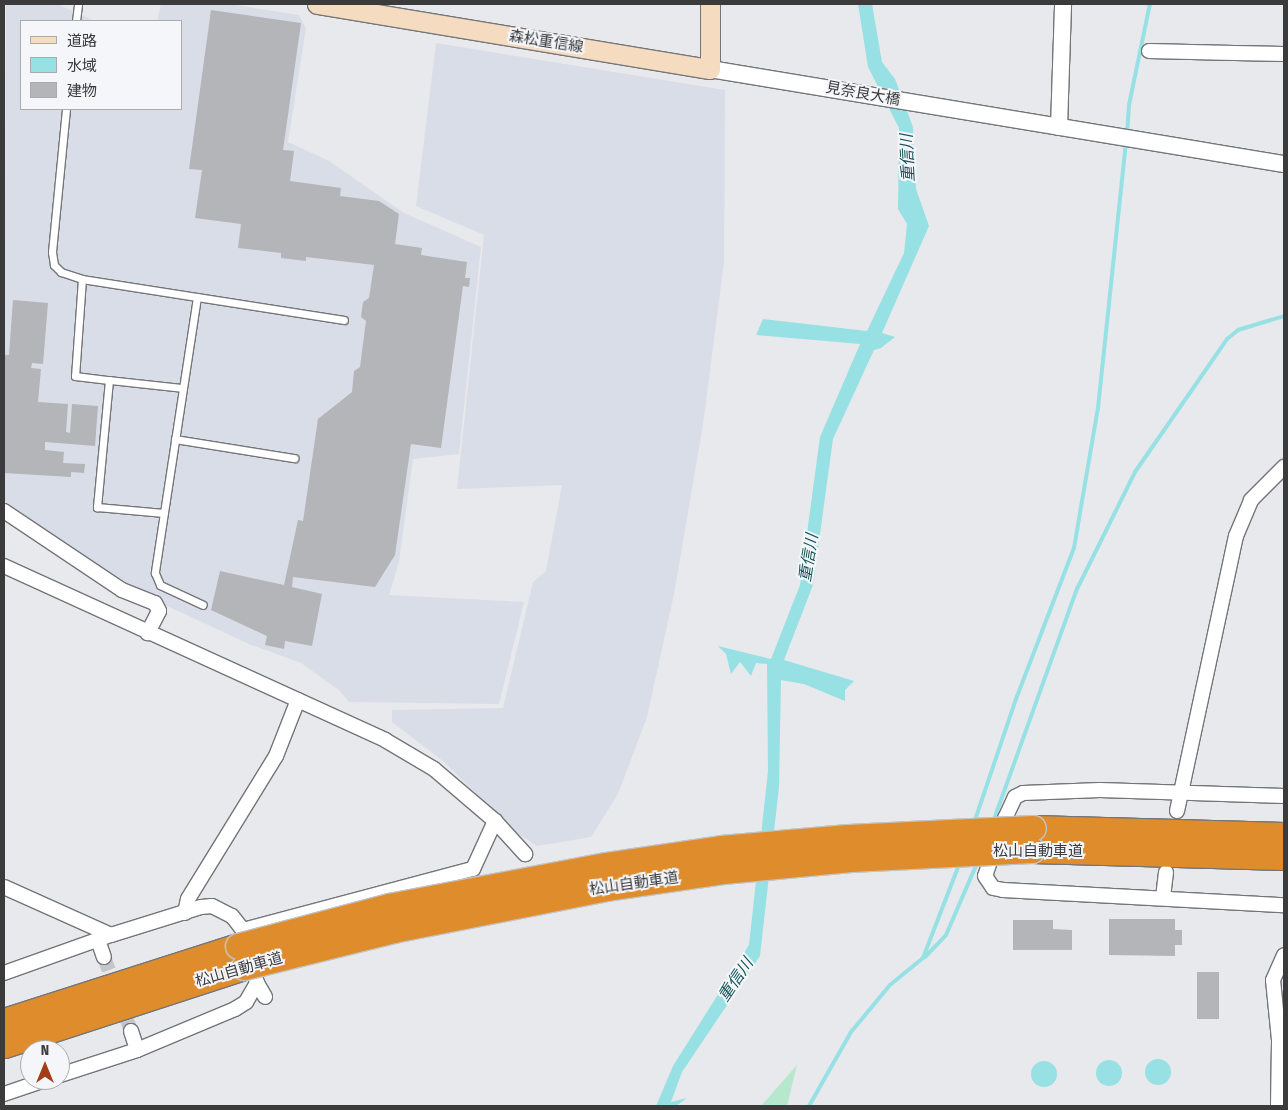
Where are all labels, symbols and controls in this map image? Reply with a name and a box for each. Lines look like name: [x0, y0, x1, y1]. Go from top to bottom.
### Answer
legend: [20, 20, 182, 110]
street label: 森松重信線: [508, 27, 584, 57]
text: 道路: [67, 32, 97, 50]
text: 水域: [67, 57, 97, 75]
street label: 見奈良大橋: [825, 79, 901, 109]
text: 建物: [67, 82, 97, 100]
water label: 重信川: [897, 134, 919, 182]
water label: 重信川: [796, 533, 822, 583]
street label: 松山自動車道: [993, 843, 1083, 861]
street label: 松山自動車道: [588, 869, 680, 899]
street label: 松山自動車道: [193, 949, 285, 991]
water label: 重信川: [715, 955, 757, 1005]
north arrow: [20, 1040, 70, 1090]
text: N: [41, 1042, 49, 1059]

